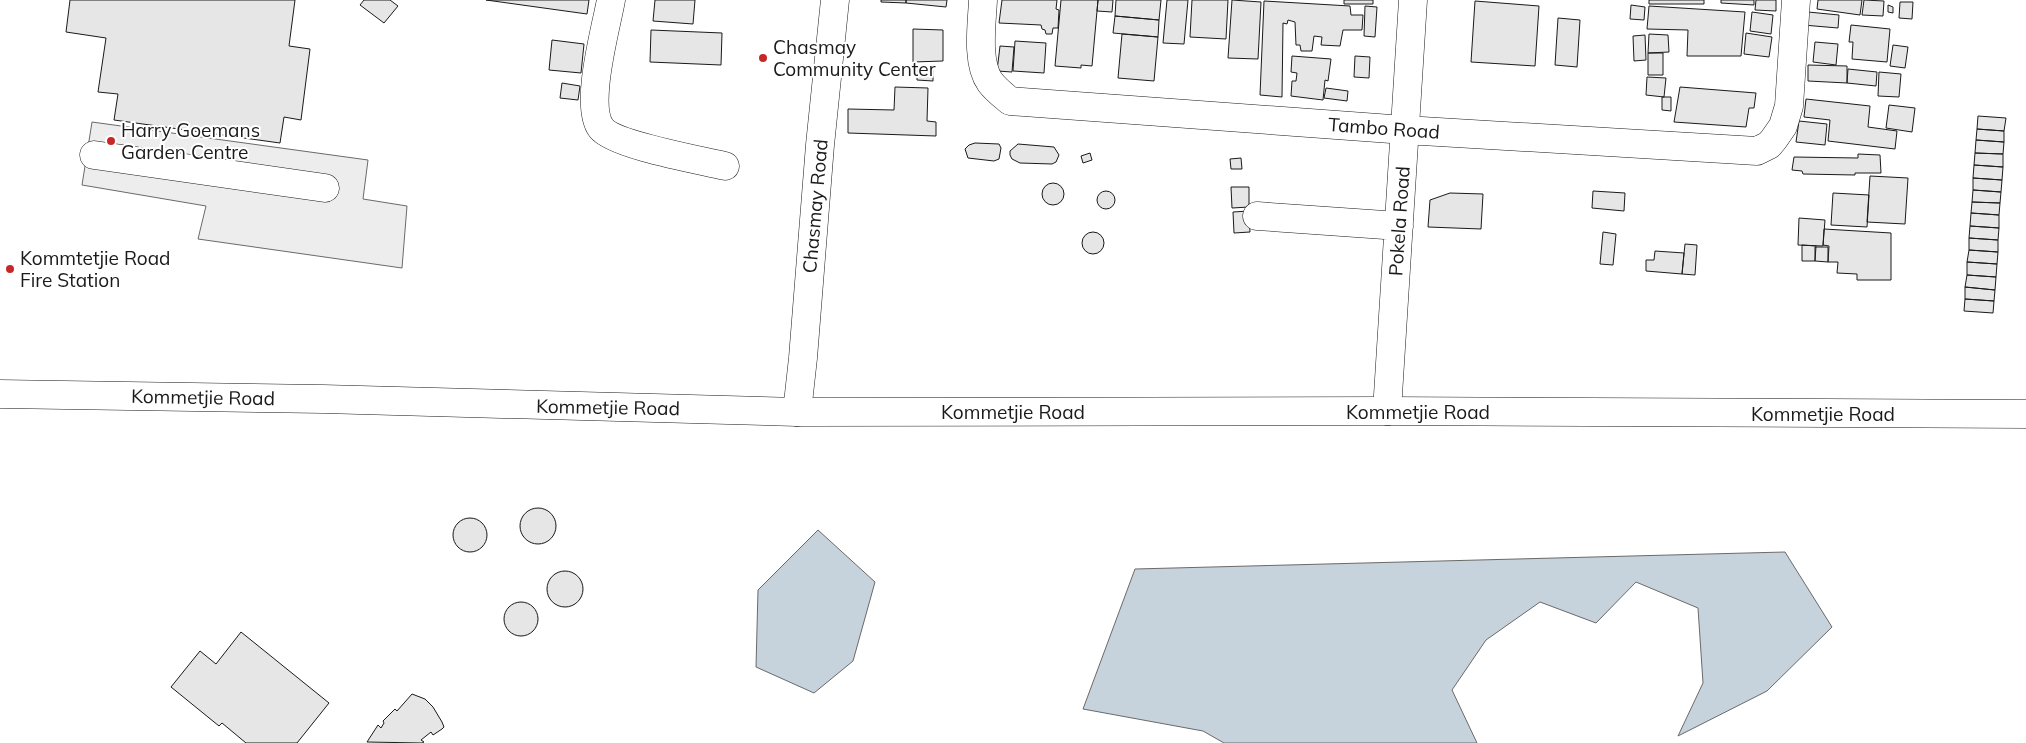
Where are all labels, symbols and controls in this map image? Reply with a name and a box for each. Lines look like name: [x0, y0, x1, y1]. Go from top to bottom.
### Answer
place label: Chasmay Community Center: [773, 35, 936, 81]
marker: Chasmay Community Center: [757, 52, 769, 64]
street label: Tambo Road: [1327, 112, 1441, 144]
place label: Harry Goemans Garden Centre: [121, 118, 260, 164]
marker: Harry Goemans Garden Centre: [105, 135, 117, 147]
street label: Chasmay Road: [797, 138, 833, 274]
street label: Pokela Road: [1383, 165, 1415, 277]
place label: Kommtetjie Road Fire Station: [20, 246, 171, 292]
marker: Kommtetjie Road Fire Station: [4, 263, 16, 275]
street label: Kommetjie Road: [131, 384, 275, 410]
street label: Kommetjie Road: [536, 394, 680, 420]
street label: Kommetjie Road: [941, 400, 1085, 424]
street label: Kommetjie Road: [1346, 400, 1490, 424]
street label: Kommetjie Road: [1751, 402, 1895, 426]

